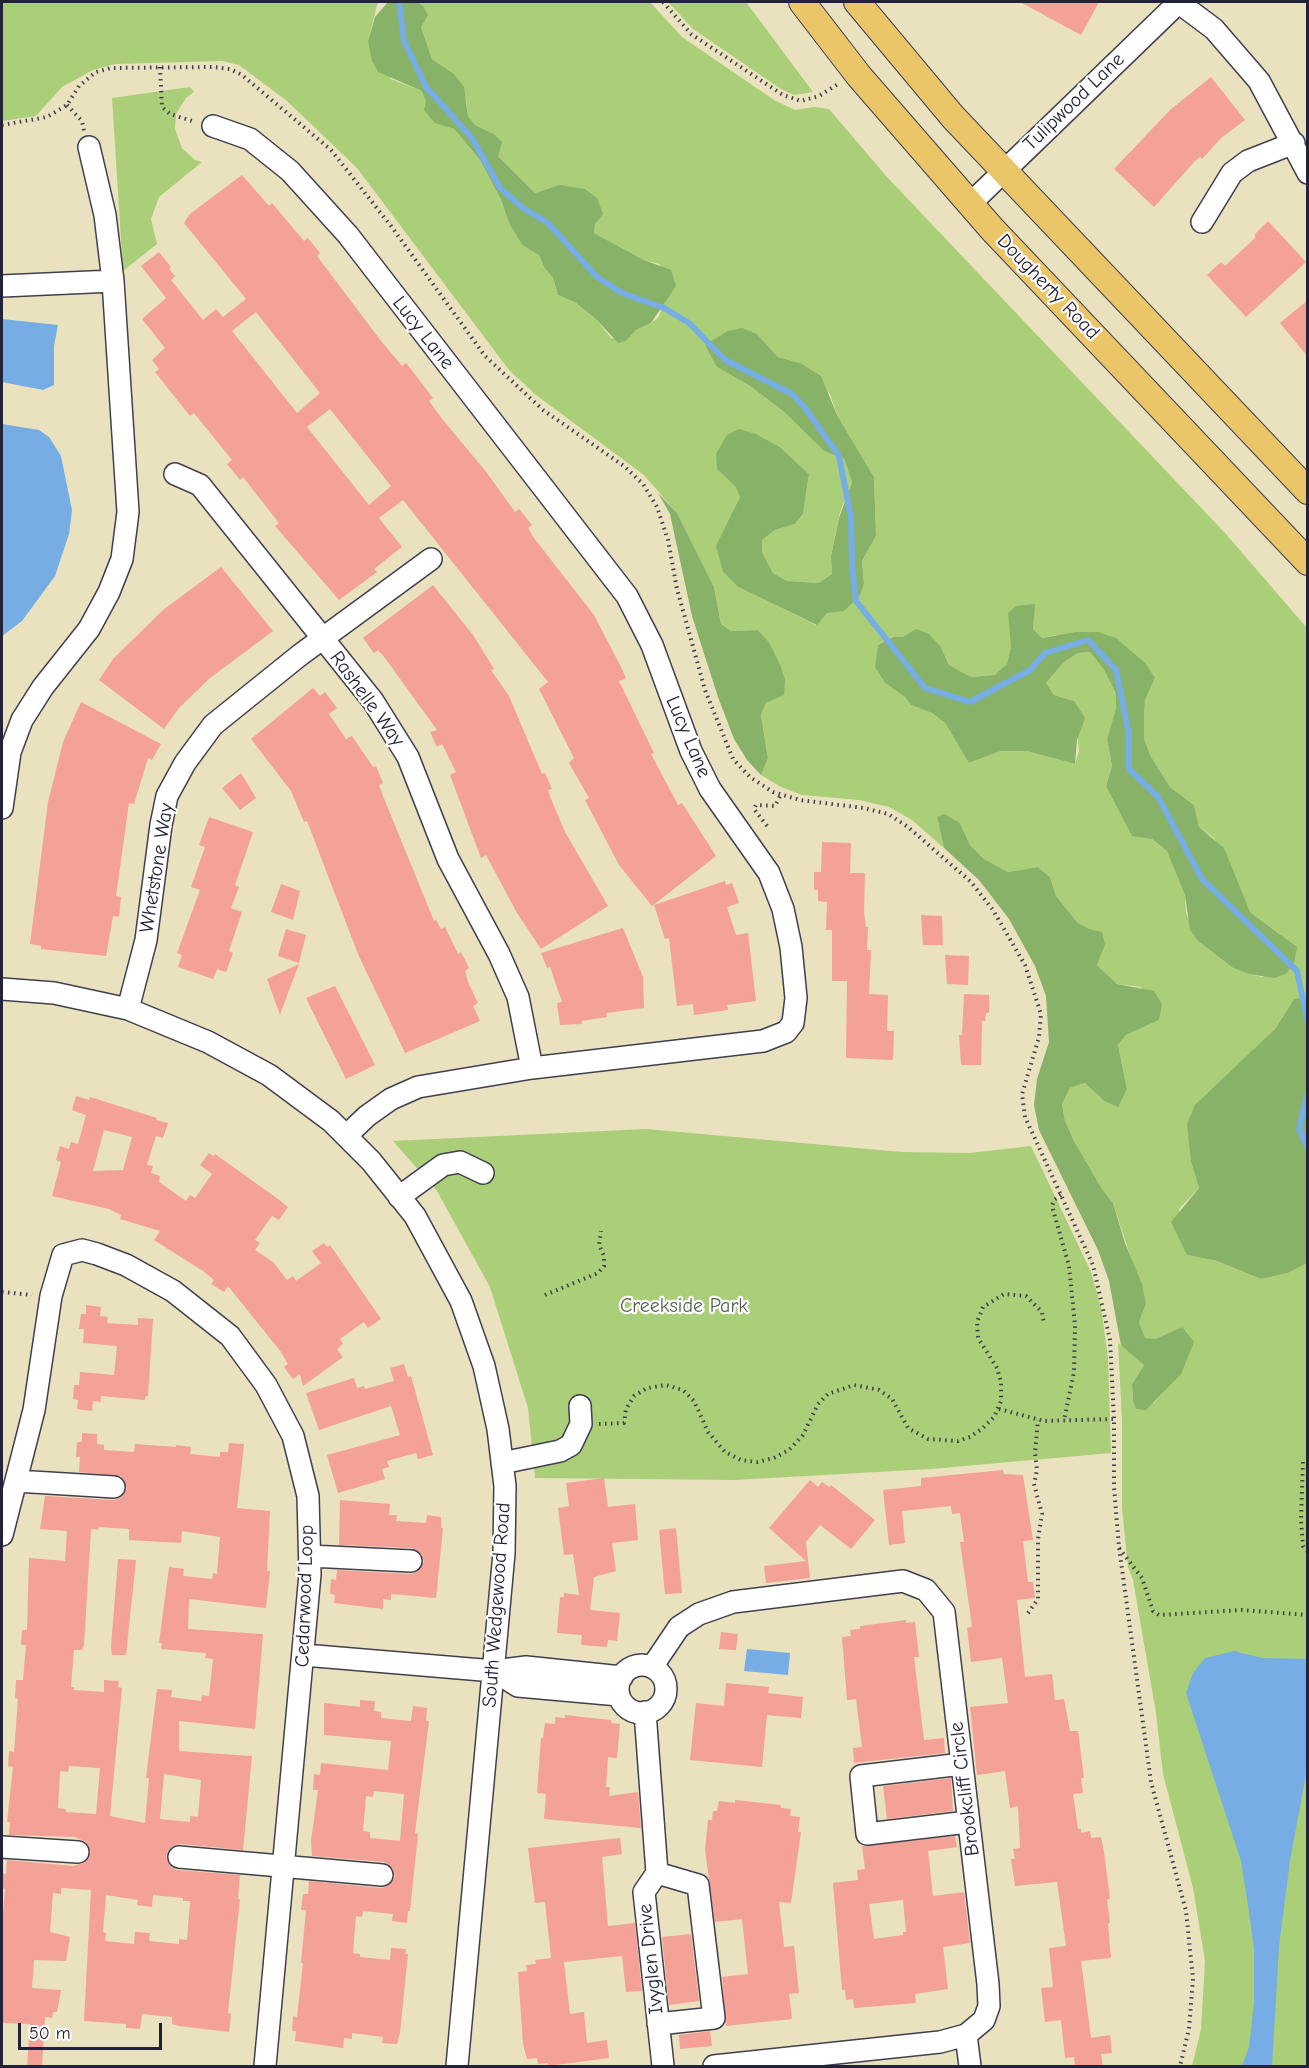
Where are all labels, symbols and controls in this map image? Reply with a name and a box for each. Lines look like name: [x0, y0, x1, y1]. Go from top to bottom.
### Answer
street label: Tulipwood Lane: [1018, 48, 1130, 156]
street label: Dougherty Road: [992, 229, 1104, 345]
street label: Lucy Lane: [387, 292, 459, 374]
street label: Rashelle Way: [324, 647, 410, 751]
street label: Lucy Lane: [660, 693, 716, 781]
street label: Whetstone Way: [135, 802, 179, 934]
park label: Creekside Park: [620, 1294, 748, 1318]
street label: South Wedgewood Road: [478, 1502, 516, 1708]
street label: Cedarwood Loop: [291, 1524, 319, 1668]
street label: Brookcliff Circle: [945, 1721, 985, 1857]
street label: Ivyglen Drive: [633, 1903, 669, 2015]
scale bar: [21, 2011, 165, 2049]
text: 50 m: [29, 2023, 71, 2044]

